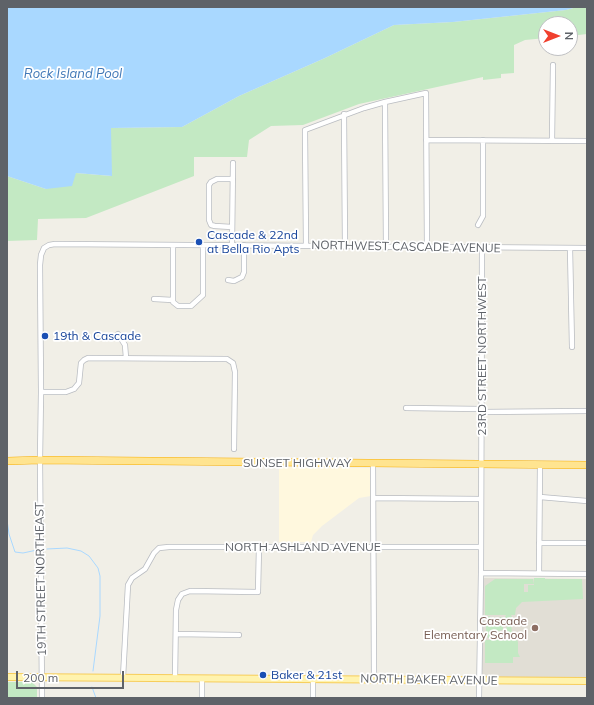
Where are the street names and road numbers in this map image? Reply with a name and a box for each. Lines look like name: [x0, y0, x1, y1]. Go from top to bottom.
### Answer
street label: NORTHWEST CASCADE AVENUE: [311, 238, 501, 256]
street label: 23RD STREET NORTHWEST: [475, 276, 489, 436]
street label: SUNSET HIGHWAY: [243, 456, 351, 470]
street label: 19TH STREET NORTHEAST: [32, 502, 50, 656]
street label: NORTH ASHLAND AVENUE: [225, 540, 381, 554]
street label: NORTH BAKER AVENUE: [360, 672, 498, 688]

